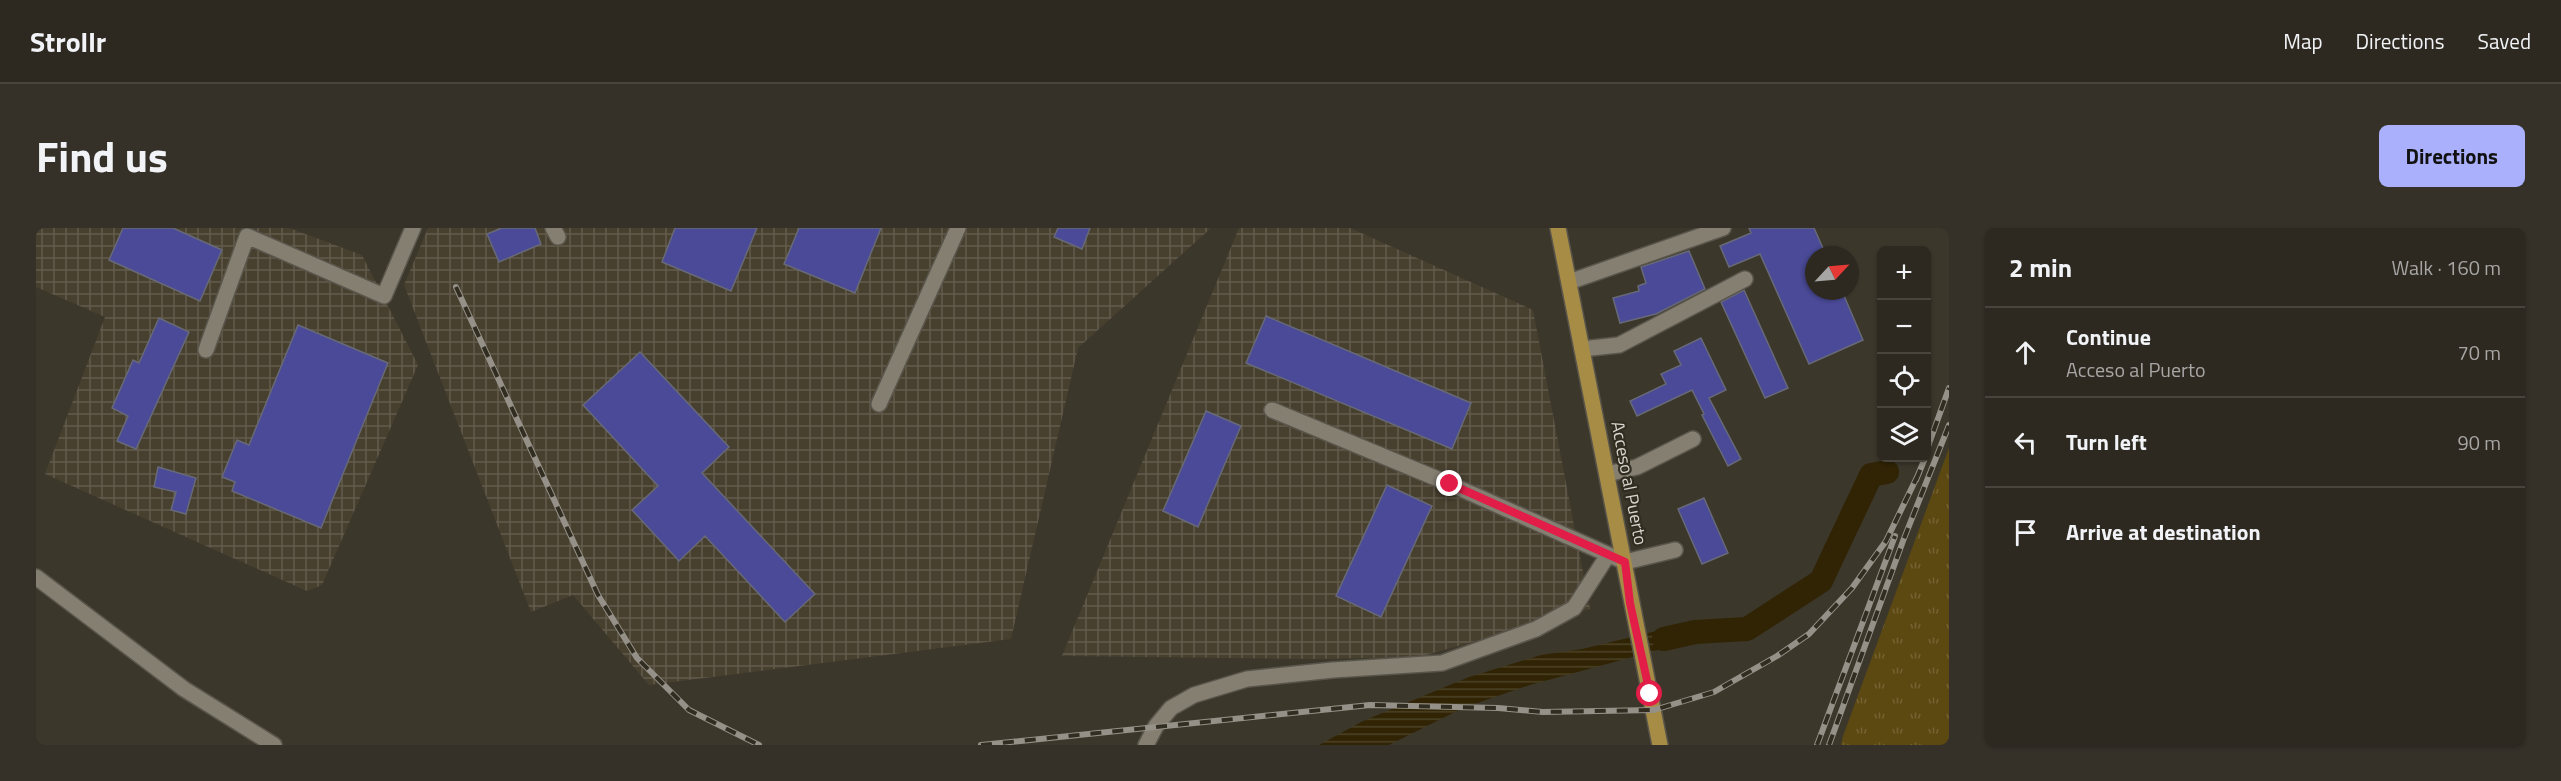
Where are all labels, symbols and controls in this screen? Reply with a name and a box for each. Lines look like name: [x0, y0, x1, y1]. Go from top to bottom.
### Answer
text: Strollr: [30, 20, 106, 63]
text: Map: [2283, 25, 2323, 57]
text: Directions: [2356, 25, 2445, 57]
text: Saved: [2478, 25, 2531, 57]
text: Find us: [36, 124, 168, 188]
button: Directions: [2379, 125, 2525, 187]
north arrow: [1805, 246, 1859, 300]
map controls: [1877, 246, 1931, 462]
button: +: [1877, 246, 1931, 300]
text: 2 min: [2009, 248, 2072, 287]
text: Walk · 160 m: [2392, 252, 2501, 283]
button: −: [1877, 300, 1931, 354]
text: Continue: [2066, 320, 2151, 354]
icon: ahead: [2009, 336, 2042, 369]
text: 70 m: [2457, 337, 2501, 368]
button: locate: [1877, 354, 1931, 408]
text: Acceso al Puerto: [2066, 354, 2205, 385]
button: layers: [1877, 408, 1931, 462]
street label: Acceso al Puerto: [1604, 419, 1655, 547]
text: Turn left: [2066, 425, 2147, 459]
icon: left: [2009, 426, 2042, 459]
text: 90 m: [2457, 427, 2501, 458]
route end: [1436, 470, 1462, 496]
text: Arrive at destination: [2066, 515, 2261, 549]
icon: arrive: [2009, 516, 2042, 549]
route start: [1636, 680, 1662, 706]

